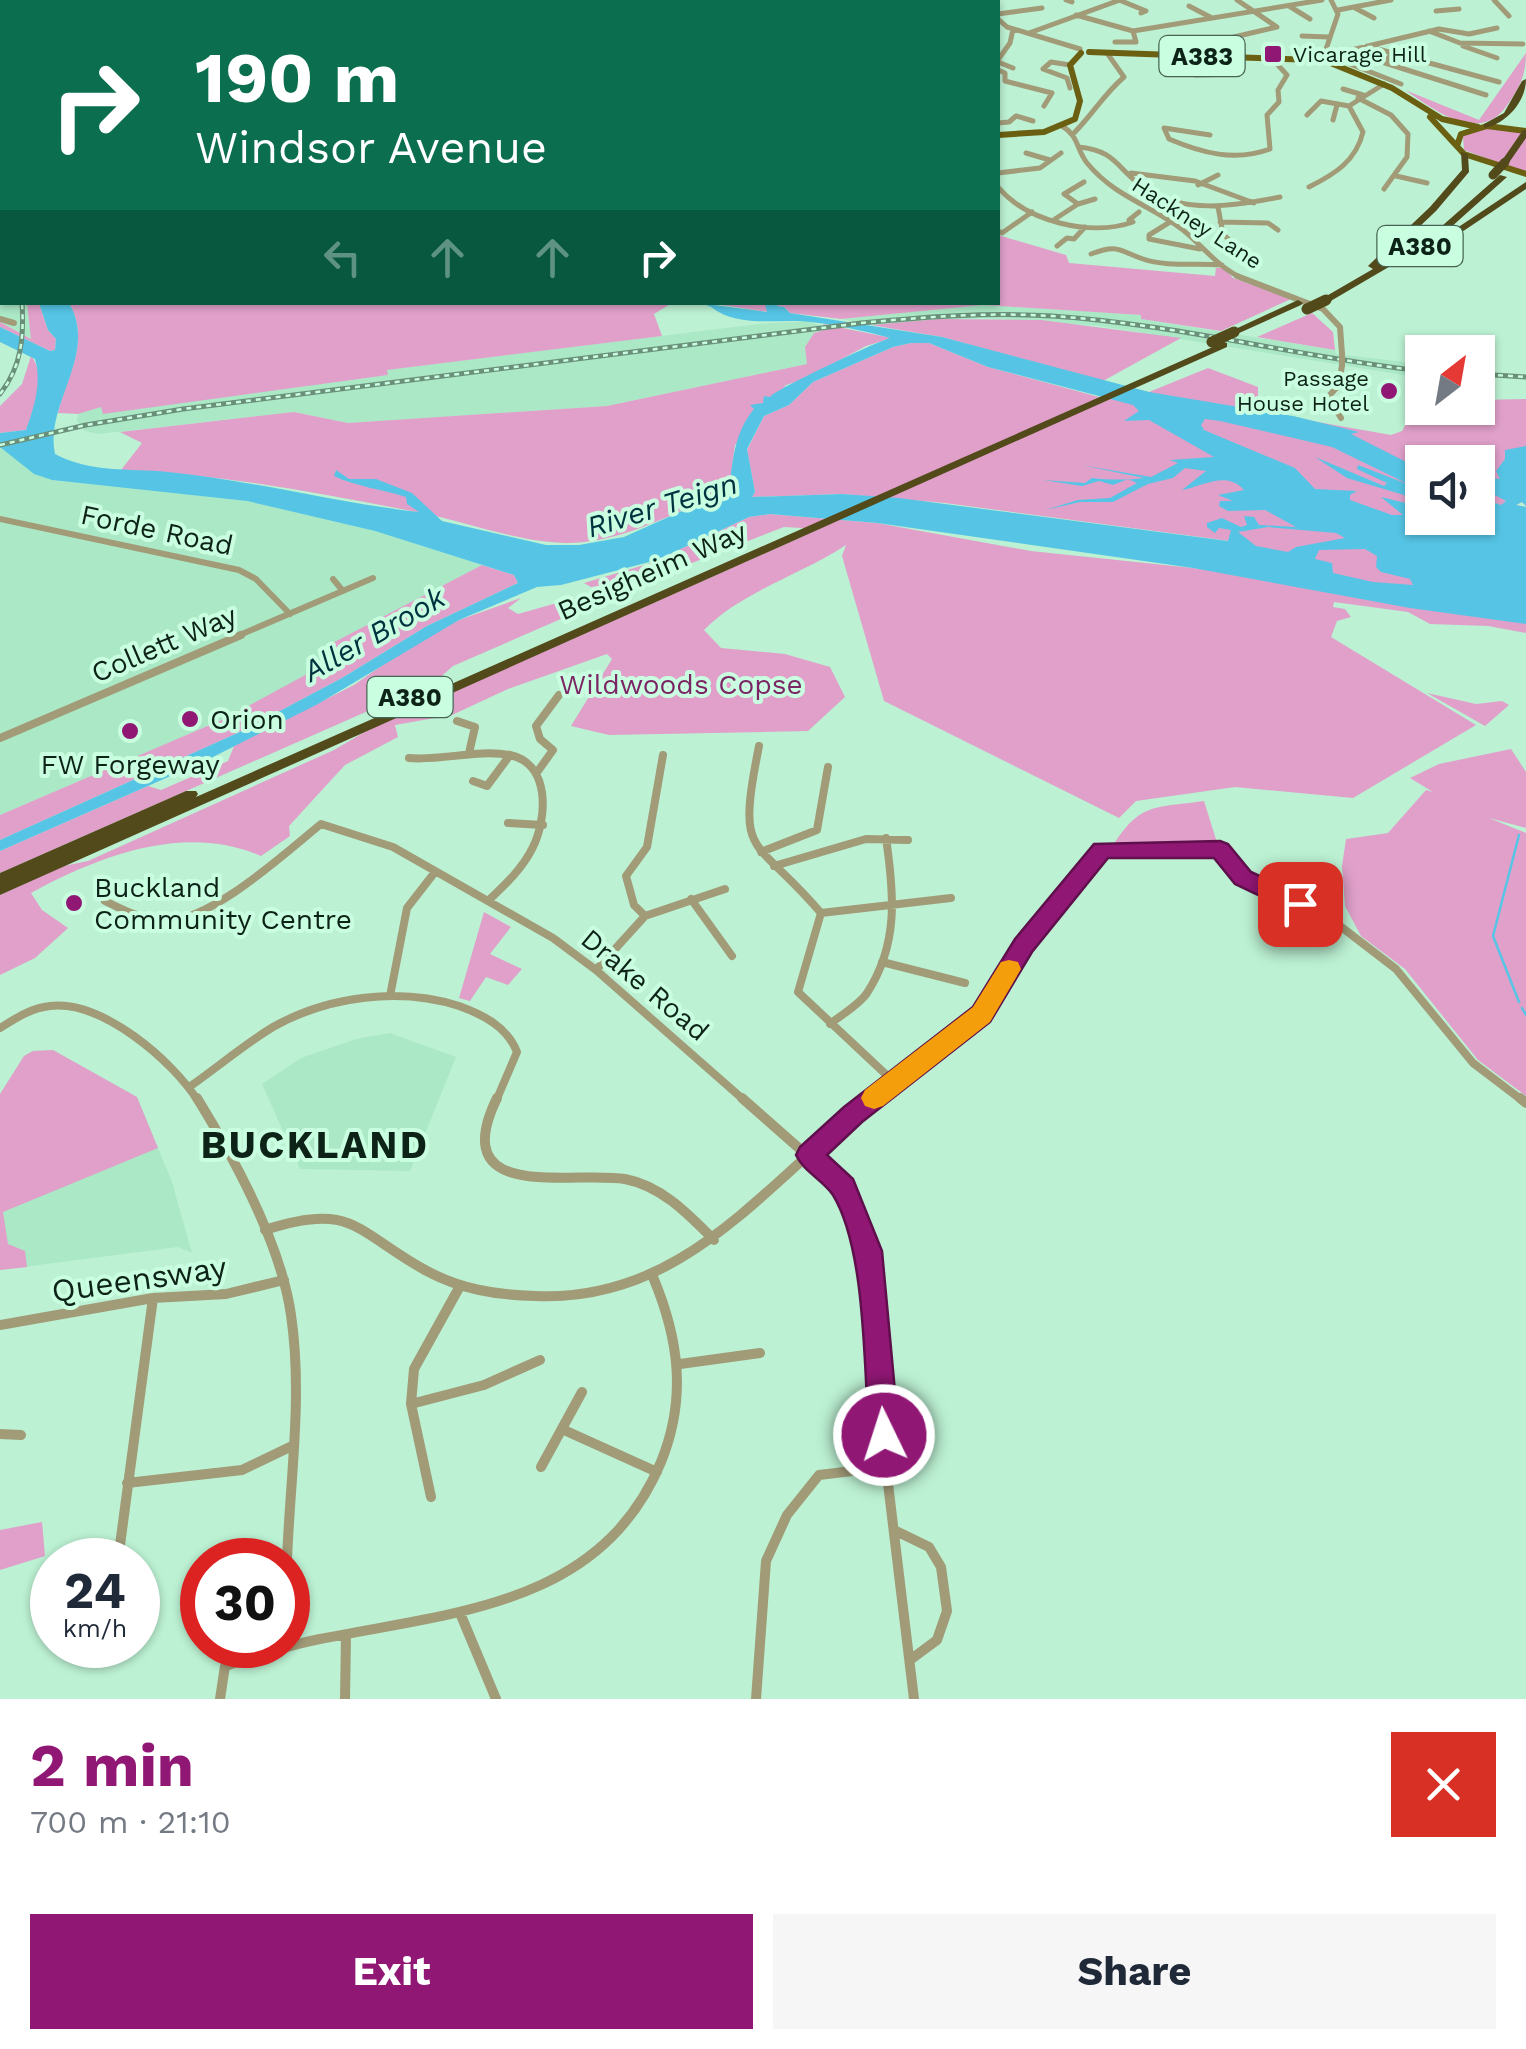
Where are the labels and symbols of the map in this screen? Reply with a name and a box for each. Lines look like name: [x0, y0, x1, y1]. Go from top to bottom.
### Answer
road number: A383: [1160, 36, 1244, 76]
place label: Vicarage Hill: [1293, 42, 1427, 67]
marker: Vicarage Hill: [1262, 43, 1284, 65]
street label: Hackney Lane: [1128, 172, 1266, 274]
road number: A380: [1378, 226, 1462, 266]
north arrow: [1405, 335, 1495, 425]
place label: Passage House Hotel: [1237, 366, 1369, 416]
marker: Passage House Hotel: [1378, 380, 1400, 402]
water label: River Teign: [582, 465, 742, 545]
street label: Forde Road: [78, 498, 236, 562]
street label: Besigheim Way: [552, 514, 752, 627]
water label: Aller Brook: [295, 579, 453, 690]
street label: Collett Way: [86, 598, 242, 689]
park label: Wildwoods Copse: [559, 668, 803, 701]
road number: A380: [368, 677, 452, 717]
place label: Orion: [210, 703, 284, 736]
marker: Orion: [179, 708, 201, 730]
marker: FW Forgeway: [119, 720, 141, 742]
place label: FW Forgeway: [40, 748, 220, 781]
pin: [1258, 862, 1343, 947]
place label: Buckland Community Centre: [94, 871, 352, 936]
marker: Buckland Community Centre: [63, 892, 85, 914]
street label: Drake Road: [575, 922, 715, 1048]
district label: BUCKLAND: [200, 1123, 430, 1167]
street label: Queensway: [49, 1248, 229, 1310]
position arrow: [832, 1383, 936, 1487]
speed limit sign: 30: [180, 1538, 310, 1668]

